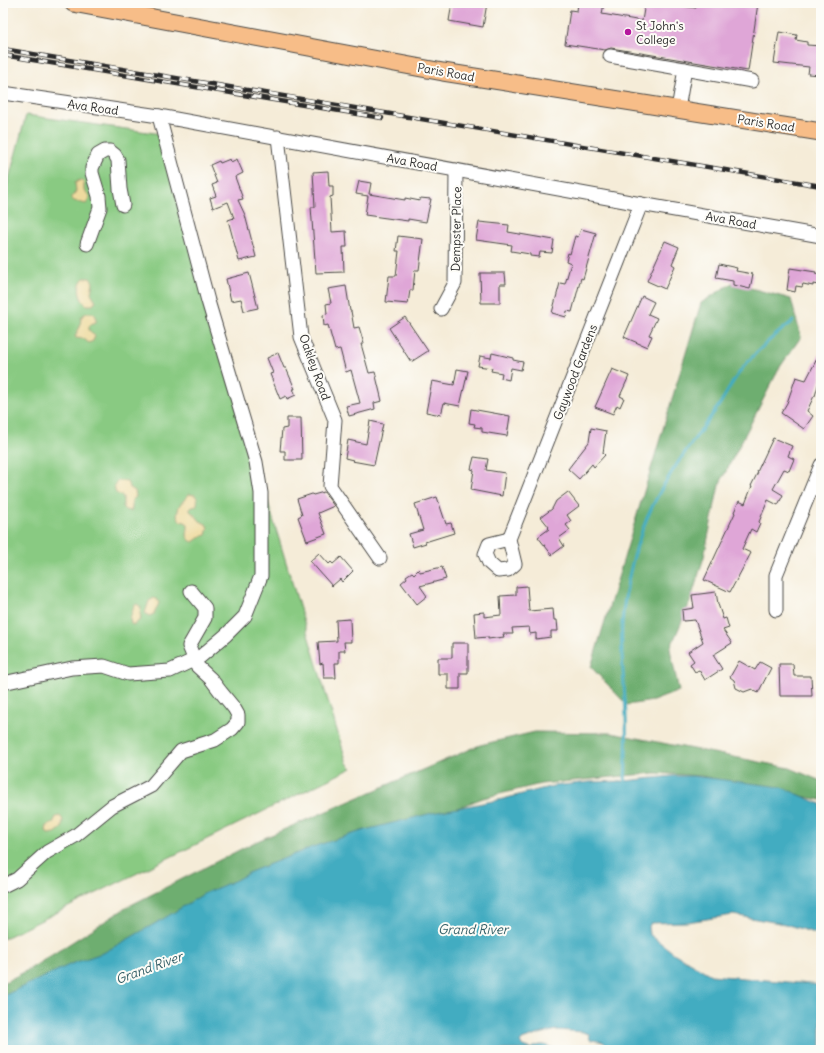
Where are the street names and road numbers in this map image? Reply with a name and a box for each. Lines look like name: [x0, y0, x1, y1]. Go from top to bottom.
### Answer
street label: Paris Road: [416, 60, 476, 84]
street label: Ava Road: [67, 96, 119, 118]
street label: Paris Road: [736, 111, 796, 135]
street label: Ava Road: [385, 150, 439, 174]
street label: Dempster Place: [448, 186, 464, 272]
street label: Ava Road: [704, 208, 758, 232]
street label: Gaywood Gardens: [550, 322, 600, 422]
street label: Oakley Road: [296, 332, 334, 402]

